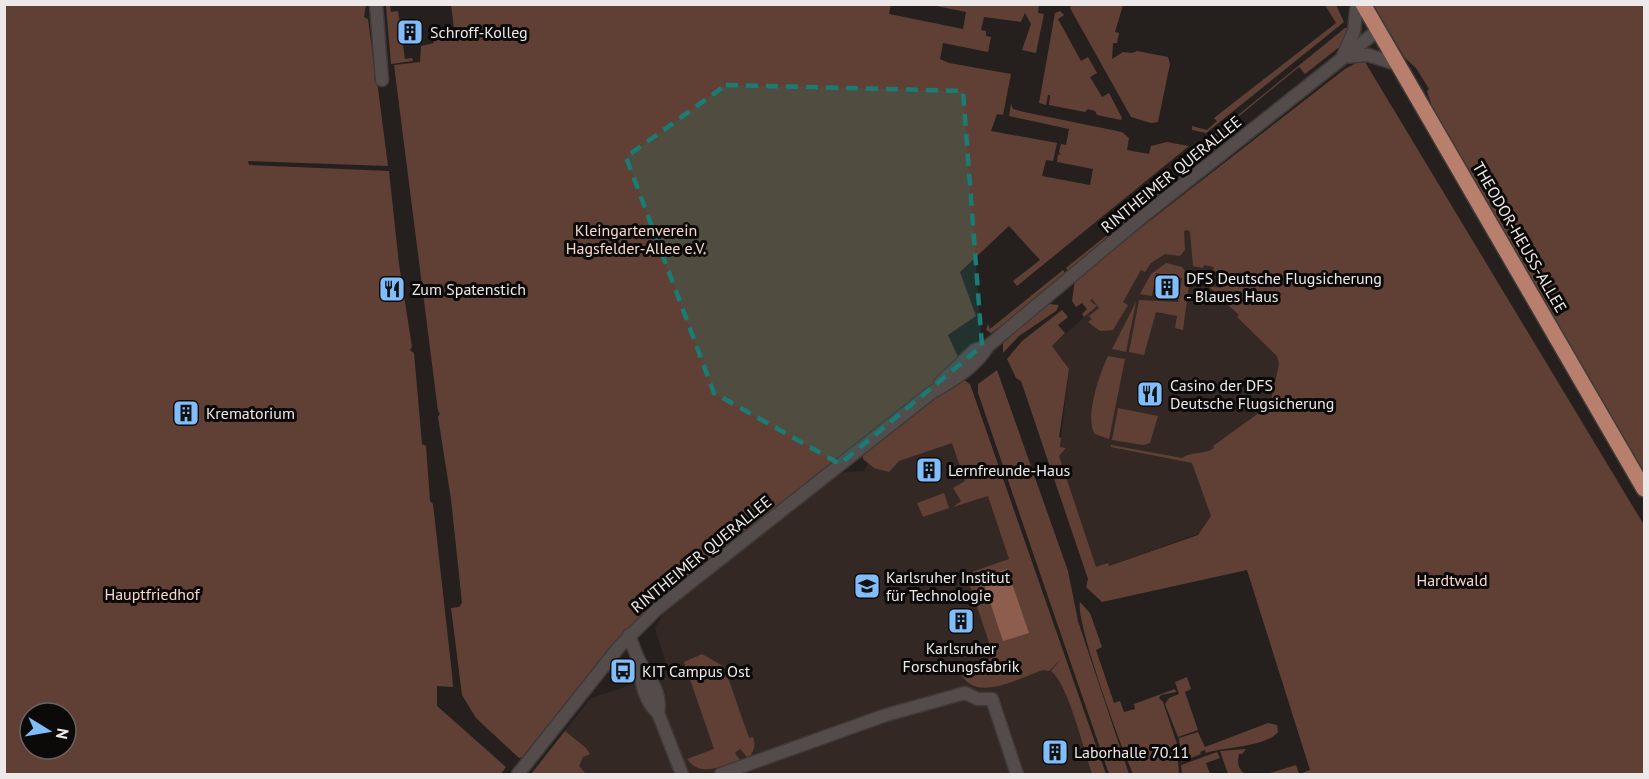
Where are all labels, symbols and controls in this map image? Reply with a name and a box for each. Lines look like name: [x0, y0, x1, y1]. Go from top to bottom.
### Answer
building icon: Schroff-Kolleg: [395, 17, 425, 47]
place label: Schroff-Kolleg: [430, 22, 528, 42]
street label: RINTHEIMER QUERALLEE: [1097, 111, 1245, 237]
street label: THEODOR-HEUSS-ALLEE: [1469, 158, 1571, 316]
park label: Kleingartenverein Hagsfelder-Allee e.V.: [566, 220, 706, 258]
place label: DFS Deutsche Flugsicherung - Blaues Haus: [1186, 268, 1382, 306]
building icon: DFS Deutsche Flugsicherung - Blaues Haus: [1152, 272, 1182, 302]
restaurant icon: Zum Spatenstich: [377, 274, 407, 304]
place label: Zum Spatenstich: [412, 279, 526, 299]
place label: Casino der DFS Deutsche Flugsicherung: [1170, 375, 1334, 413]
restaurant icon: Casino der DFS Deutsche Flugsicherung: [1135, 379, 1165, 409]
building icon: Krematorium: [171, 398, 201, 428]
place label: Krematorium: [206, 403, 295, 423]
building icon: Lernfreunde-Haus: [914, 455, 944, 485]
place label: Lernfreunde-Haus: [948, 460, 1071, 480]
street label: RINTHEIMER QUERALLEE: [627, 491, 775, 617]
place label: Karlsruher Institut für Technologie: [886, 567, 1011, 605]
park label: Hardtwald: [1416, 570, 1488, 590]
school or university icon: Karlsruher Institut für Technologie: [852, 571, 882, 601]
park label: Hauptfriedhof: [104, 584, 200, 604]
building icon: Karlsruher Forschungsfabrik: [946, 606, 976, 636]
place label: Karlsruher Forschungsfabrik: [903, 638, 1020, 676]
bus stop icon: KIT Campus Ost: [608, 656, 638, 686]
place label: KIT Campus Ost: [642, 661, 751, 681]
north arrow: [18, 701, 78, 761]
text: N: [52, 727, 74, 741]
building icon: Laborhalle 70.11: [1040, 737, 1070, 767]
place label: Laborhalle 70.11: [1074, 742, 1189, 762]

